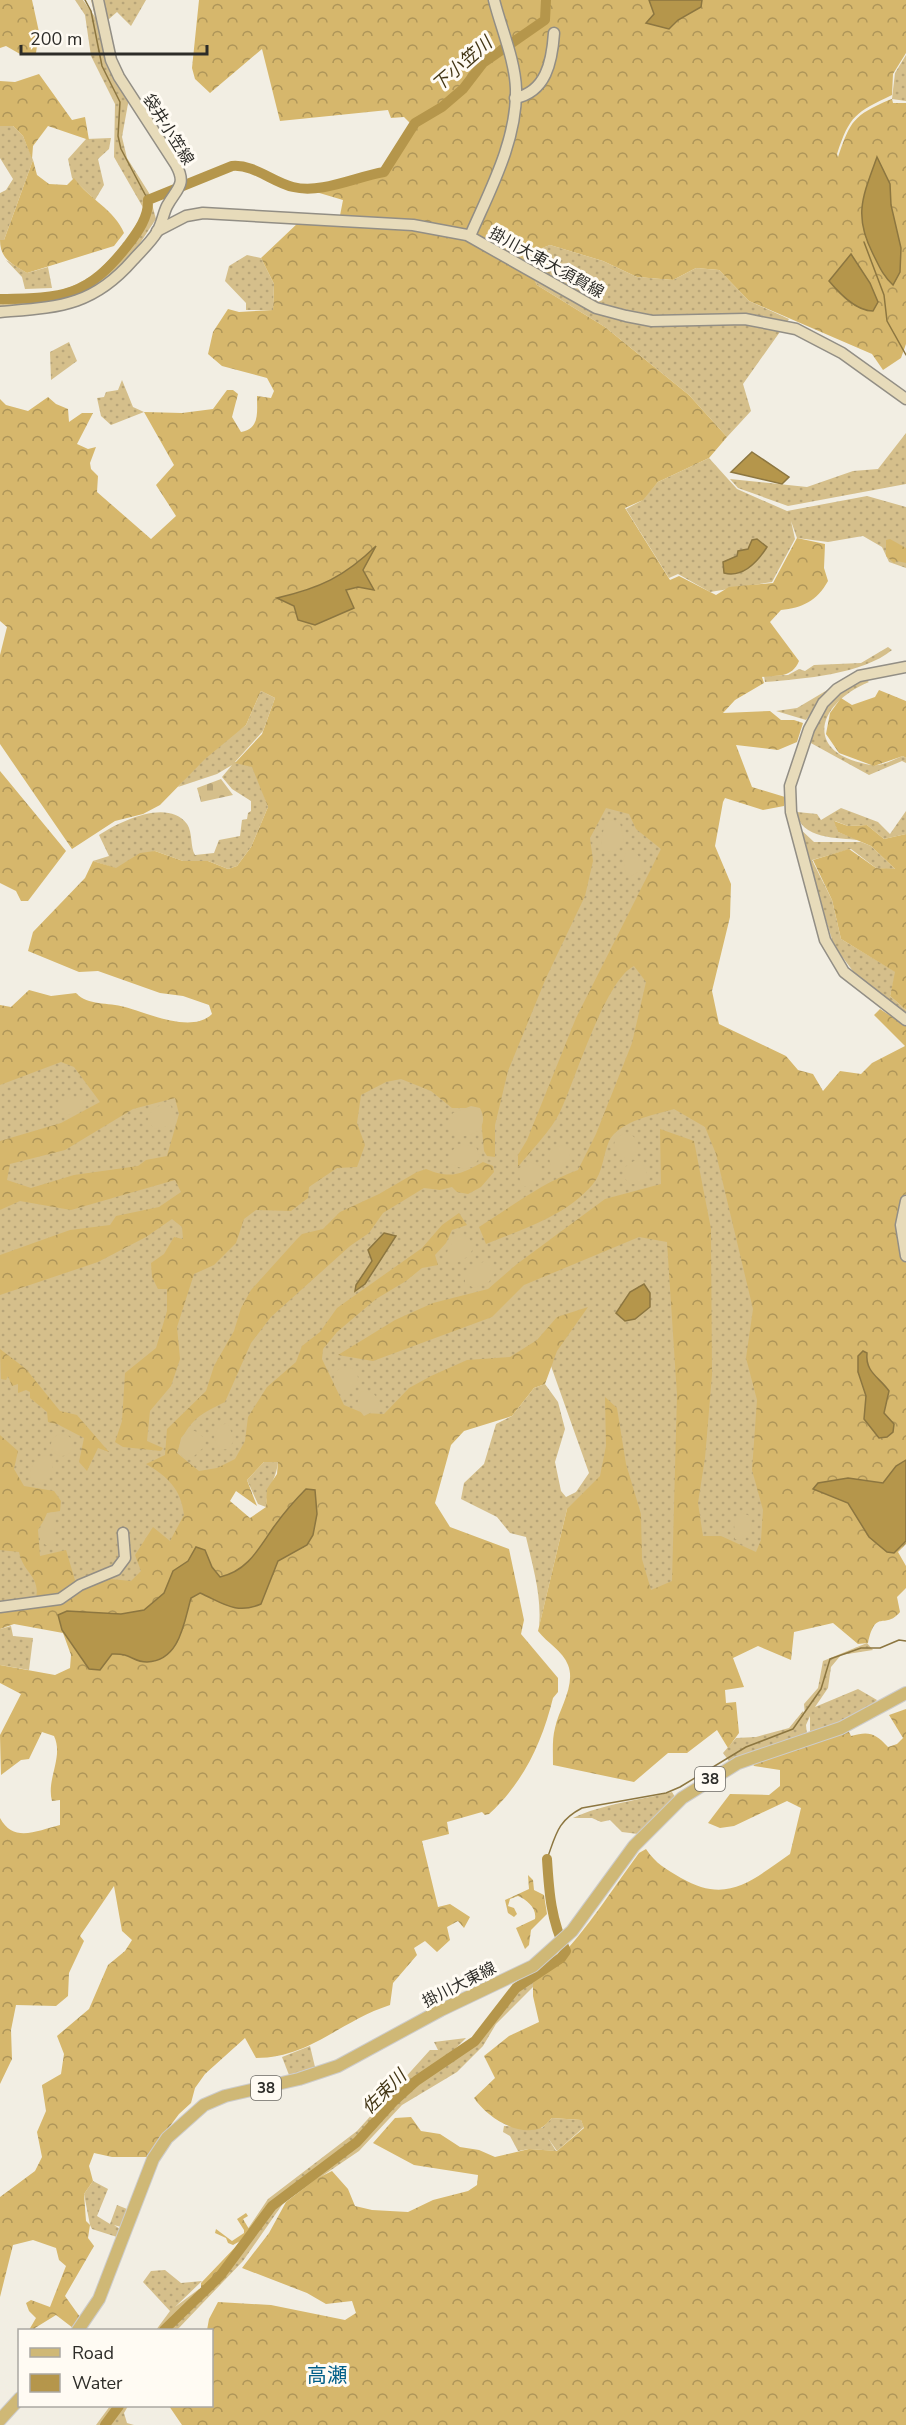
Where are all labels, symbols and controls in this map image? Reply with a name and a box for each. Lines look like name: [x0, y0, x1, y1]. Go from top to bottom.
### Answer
scale bar: [21, 18, 207, 56]
text: 200 m: [30, 27, 82, 51]
water label: 下小笠川: [427, 30, 499, 97]
street label: 袋井小笠線: [138, 90, 199, 169]
street label: 掛川大東大須賀線: [485, 222, 608, 304]
road number: 38: [695, 1767, 725, 1791]
street label: 掛川大東線: [419, 1957, 500, 2013]
water label: 佐束川: [356, 2063, 413, 2120]
road number: 38: [251, 2076, 281, 2100]
legend: [18, 2329, 213, 2407]
text: Road: [72, 2341, 114, 2365]
district label: 高瀬: [307, 2362, 347, 2389]
text: Water: [72, 2371, 123, 2395]

